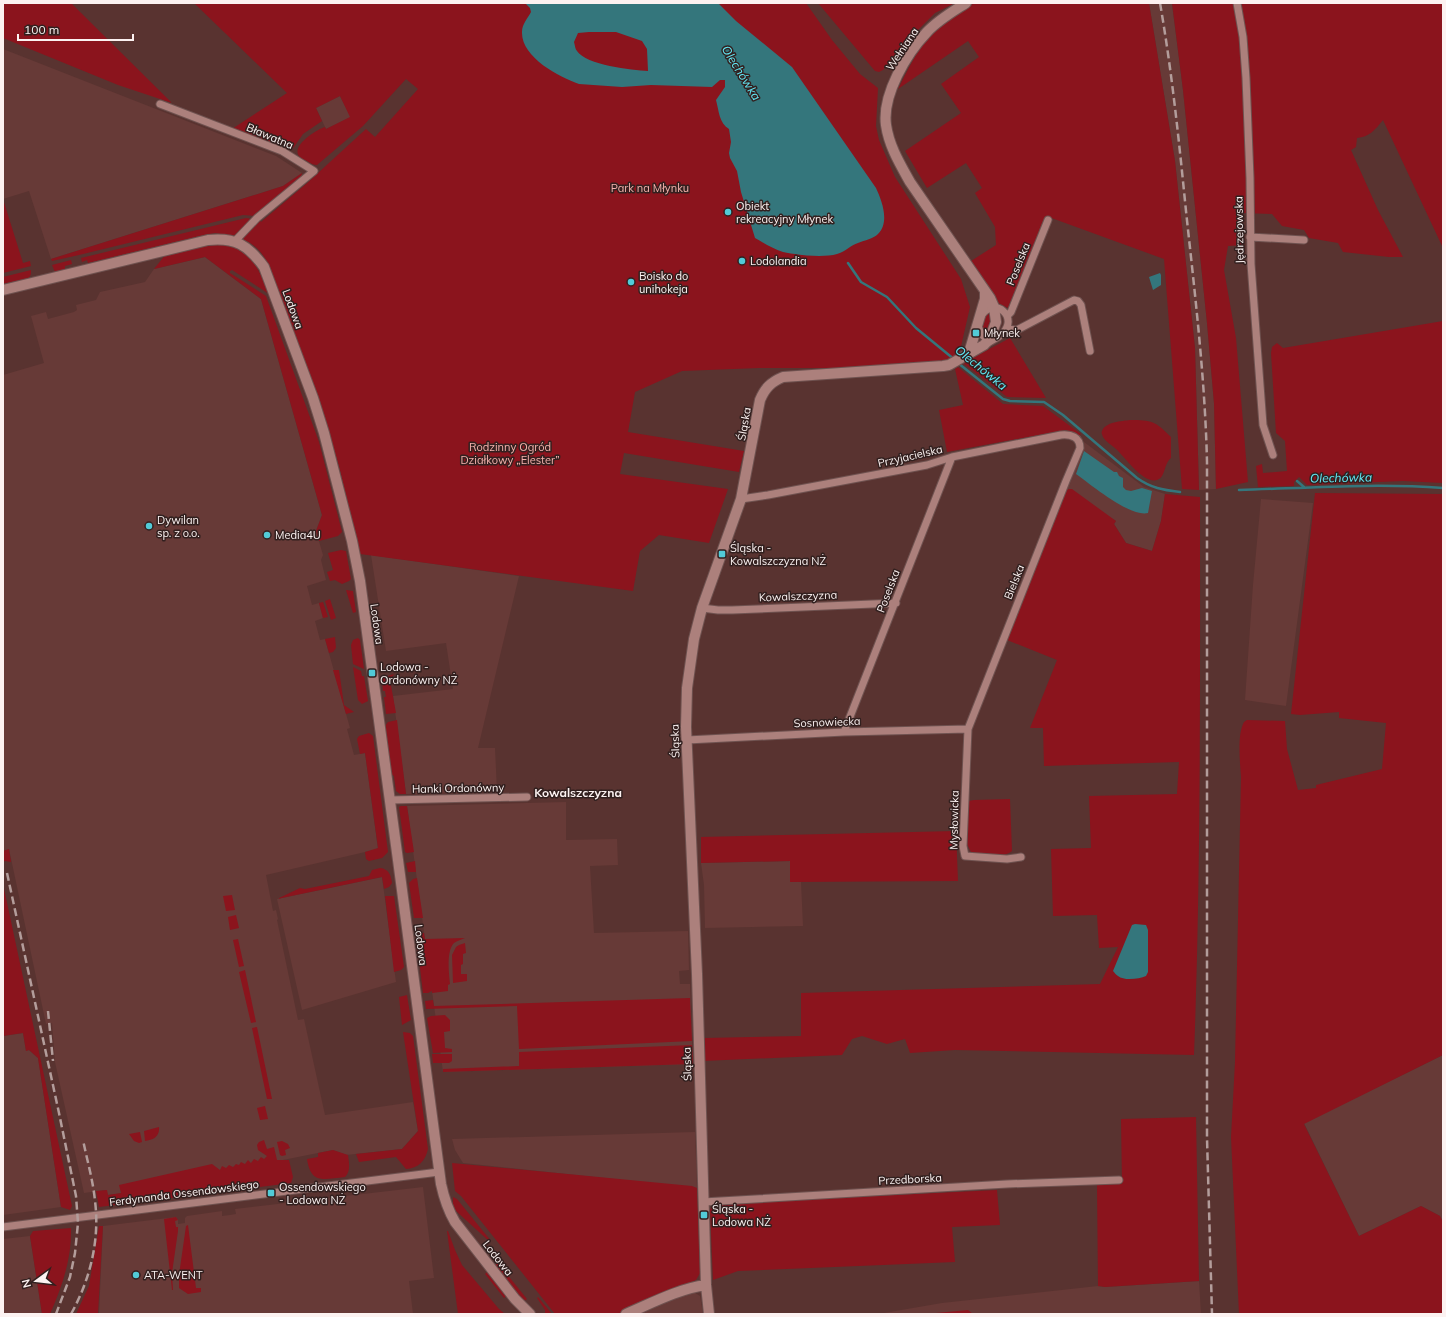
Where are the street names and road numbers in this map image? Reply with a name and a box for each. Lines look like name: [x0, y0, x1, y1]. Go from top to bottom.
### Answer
street label: Wełniana: [883, 25, 921, 73]
street label: Bławatna: [244, 120, 296, 152]
street label: Jędrzejowska: [1231, 196, 1247, 264]
street label: Poselska: [1003, 241, 1033, 287]
street label: Lodowa: [279, 287, 307, 331]
street label: Śląska: [734, 406, 754, 442]
street label: Przyjacielska: [876, 442, 944, 470]
street label: Bielska: [1001, 563, 1027, 601]
street label: Poselska: [873, 568, 903, 614]
street label: Kowalszczyzna: [759, 588, 837, 604]
street label: Lodowa: [367, 603, 387, 645]
street label: Sosnowiecka: [793, 714, 861, 730]
street label: Śląska: [667, 724, 683, 758]
street label: Hanki Ordonówny: [412, 780, 504, 796]
street label: Mysłowicka: [946, 790, 962, 850]
street label: Lodowa: [412, 924, 430, 966]
street label: Śląska: [679, 1047, 695, 1081]
street label: Przedborska: [878, 1170, 942, 1188]
street label: Ferdynanda Ossendowskiego: [108, 1177, 260, 1209]
street label: Lodowa: [480, 1238, 516, 1278]

